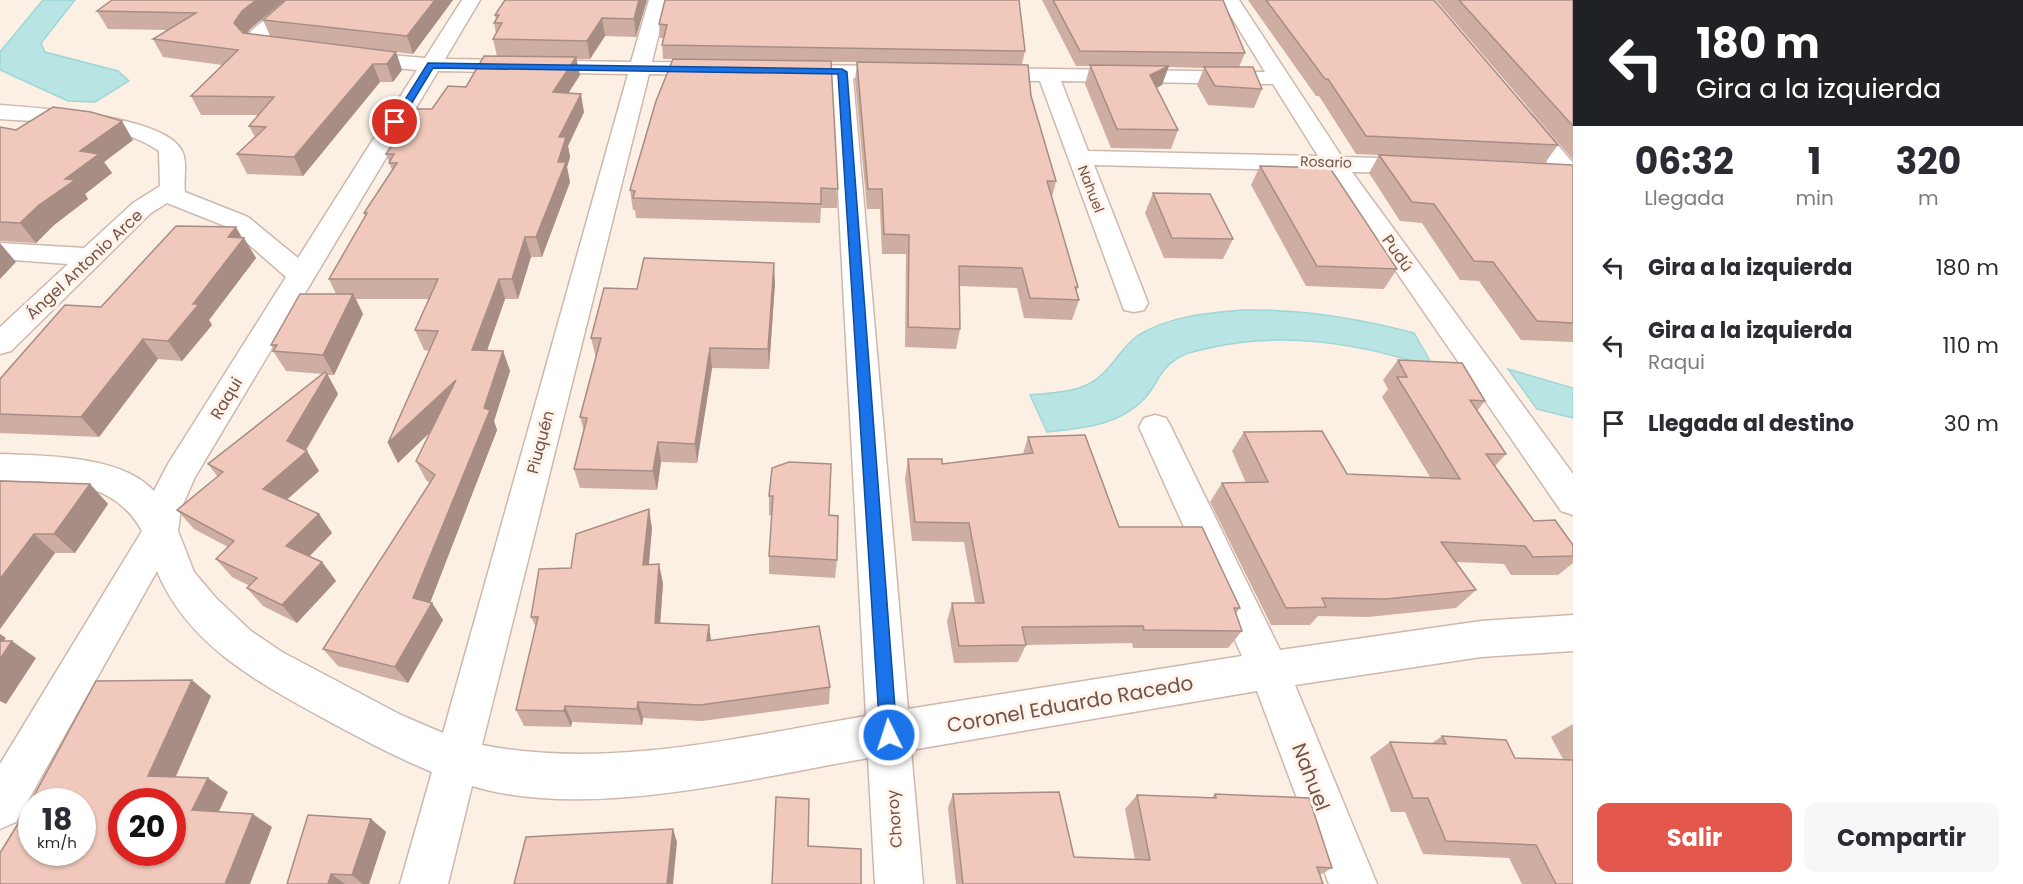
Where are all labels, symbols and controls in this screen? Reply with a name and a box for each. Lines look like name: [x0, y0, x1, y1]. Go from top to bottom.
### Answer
text: 180 m: [1696, 14, 1820, 73]
icon: left: [1597, 24, 1675, 102]
text: Gira a la izquierda: [1696, 70, 1941, 107]
pin: [369, 96, 420, 147]
icon: arrive: [378, 105, 411, 138]
text: 06:32: [1635, 136, 1734, 187]
text: 1: [1808, 136, 1821, 187]
text: 320: [1895, 136, 1961, 187]
street label: Rosario: [1300, 151, 1352, 173]
street label: Nahuel: [1073, 162, 1109, 216]
text: Llegada: [1644, 184, 1724, 212]
text: min: [1795, 184, 1834, 212]
text: m: [1918, 184, 1939, 212]
street label: Ángel Antonio Arce: [21, 204, 148, 325]
street label: Pudú: [1377, 230, 1419, 276]
icon: left: [1597, 251, 1630, 284]
text: Gira a la izquierda: [1648, 252, 1852, 283]
text: 180 m: [1936, 252, 1999, 283]
text: Gira a la izquierda: [1648, 315, 1852, 346]
icon: left: [1597, 329, 1630, 362]
text: 110 m: [1943, 330, 1999, 361]
text: Raqui: [1648, 348, 1705, 376]
street label: Raqui: [205, 373, 248, 424]
icon: arrive: [1597, 407, 1630, 440]
street label: Piuquén: [521, 408, 560, 476]
text: Llegada al destino: [1648, 408, 1854, 439]
text: 30 m: [1944, 408, 1999, 439]
street label: Coronel Eduardo Racedo: [945, 669, 1195, 739]
position arrow: [857, 703, 921, 767]
street label: Nahuel: [1285, 739, 1337, 815]
speed limit sign: 20: [108, 788, 186, 866]
street label: Choroy: [881, 789, 908, 849]
text: 18: [42, 798, 72, 841]
button: Salir: [1597, 803, 1792, 872]
button: Compartir: [1804, 803, 1999, 872]
text: km/h: [37, 832, 77, 853]

